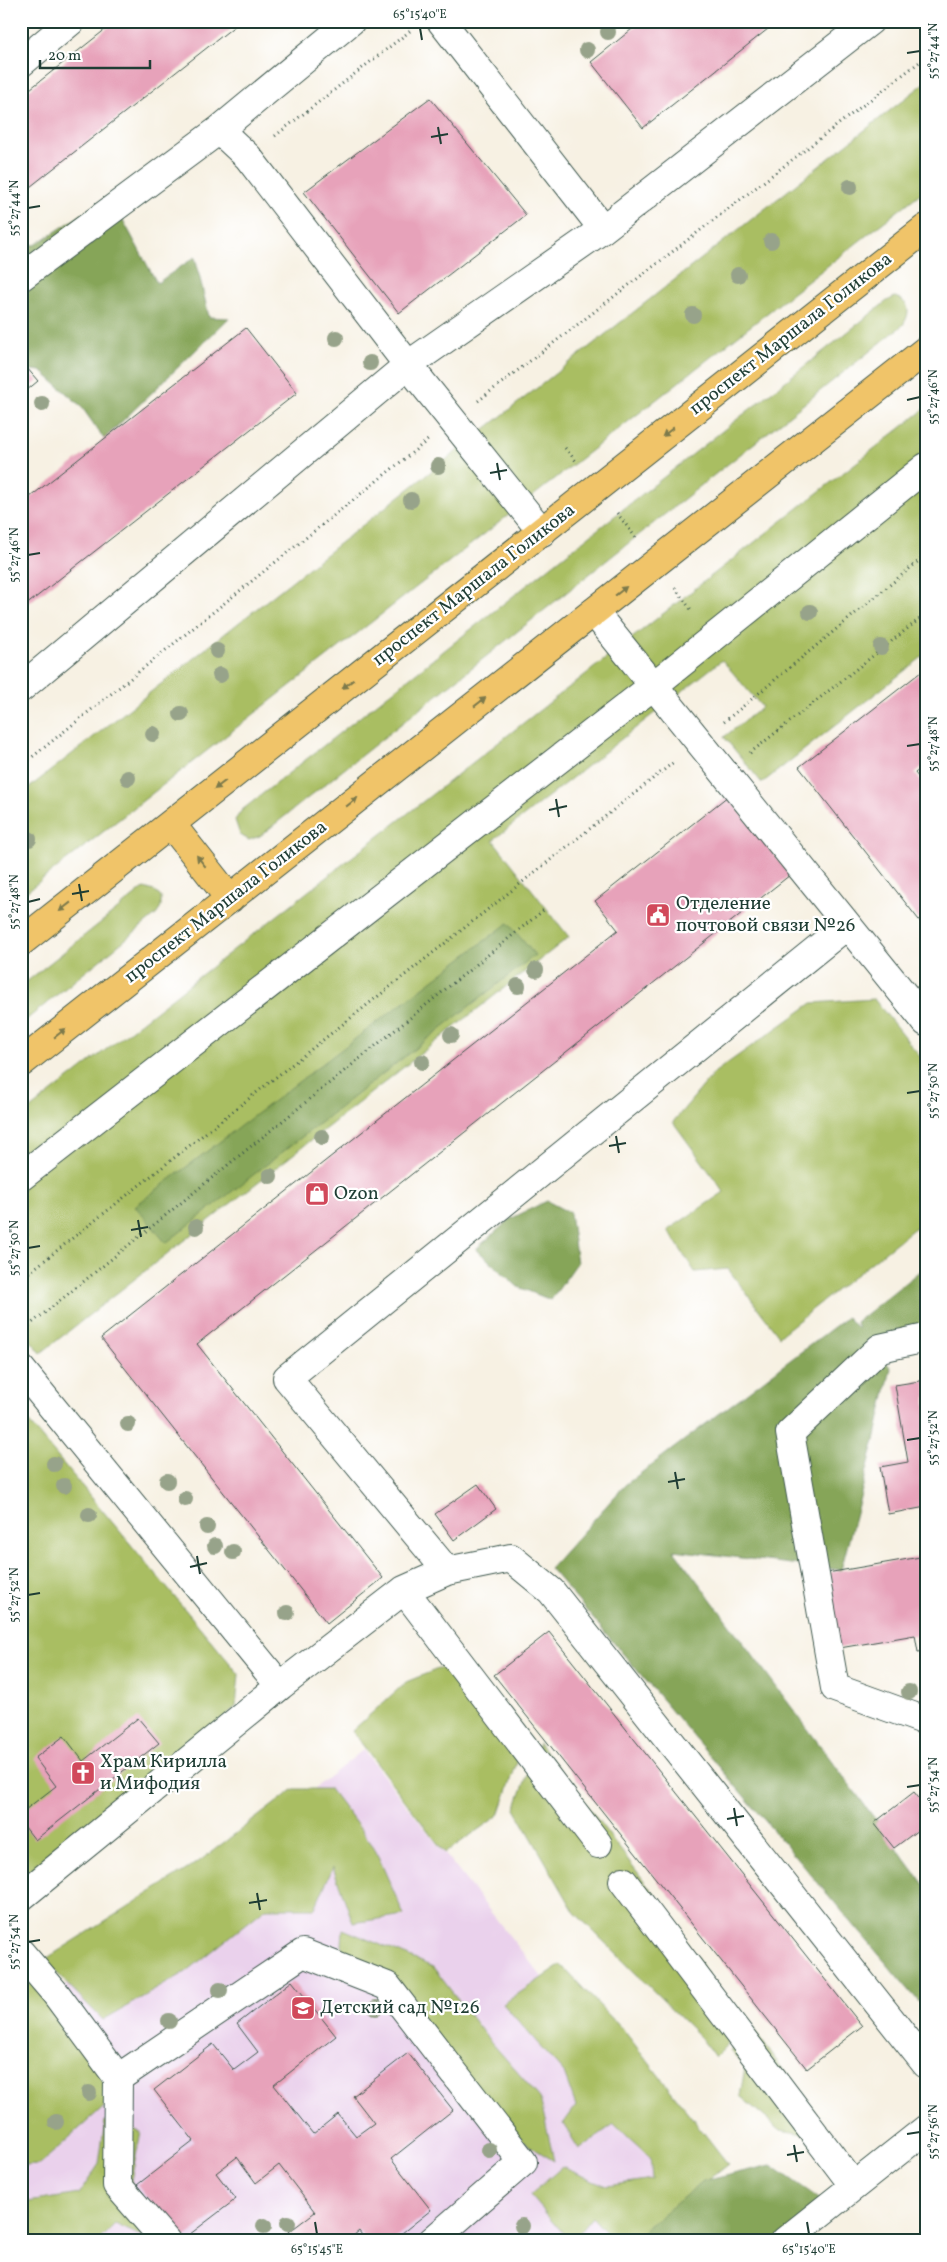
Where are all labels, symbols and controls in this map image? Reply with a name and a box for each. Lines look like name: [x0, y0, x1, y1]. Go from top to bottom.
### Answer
text: 65°15'40"E: [393, 7, 447, 23]
text: 55°27'44"N: [926, 23, 942, 79]
scale bar: [40, 38, 150, 70]
text: 20 m: [48, 46, 81, 67]
text: 55°27'44"N: [7, 180, 23, 236]
street label: проспект Маршала Голикова: [684, 247, 898, 421]
text: 55°27'46"N: [926, 369, 942, 425]
one-way arrow: [662, 426, 675, 437]
street label: проспект Маршала Голикова: [367, 498, 581, 672]
text: 55°27'46"N: [7, 527, 23, 583]
one-way arrow: [614, 585, 627, 596]
one-way arrow: [342, 679, 355, 690]
one-way arrow: [473, 696, 486, 707]
text: 55°27'48"N: [926, 716, 942, 772]
one-way arrow: [214, 779, 227, 790]
one-way arrow: [345, 797, 358, 808]
street label: проспект Маршала Голикова: [119, 815, 333, 989]
one-way arrow: [195, 855, 206, 868]
text: 55°27'48"N: [7, 874, 23, 930]
place label: Отделение почтовой связи №26: [676, 891, 855, 939]
one-way arrow: [59, 902, 72, 913]
public building icon: Отделение почтовой связи №26: [645, 902, 671, 928]
one-way arrow: [53, 1028, 66, 1038]
text: 55°27'50"N: [926, 1063, 942, 1119]
shop icon: Ozon: [304, 1181, 330, 1207]
place label: Ozon: [334, 1181, 379, 1207]
text: 55°27'50"N: [7, 1220, 23, 1276]
text: 55°27'52"N: [926, 1410, 942, 1466]
text: 55°27'52"N: [7, 1567, 23, 1623]
place label: Храм Кирилла и Мифодия: [100, 1749, 227, 1797]
text: 55°27'54"N: [926, 1757, 942, 1813]
church icon: Храм Кирилла и Мифодия: [70, 1760, 96, 1786]
text: 55°27'54"N: [7, 1914, 23, 1970]
school or university icon: Детский сад №126: [290, 1995, 316, 2021]
place label: Детский сад №126: [320, 1995, 480, 2021]
text: 55°27'56"N: [926, 2104, 942, 2160]
text: 65°15'45"E: [291, 2242, 343, 2258]
text: 65°15'40"E: [782, 2242, 836, 2258]

